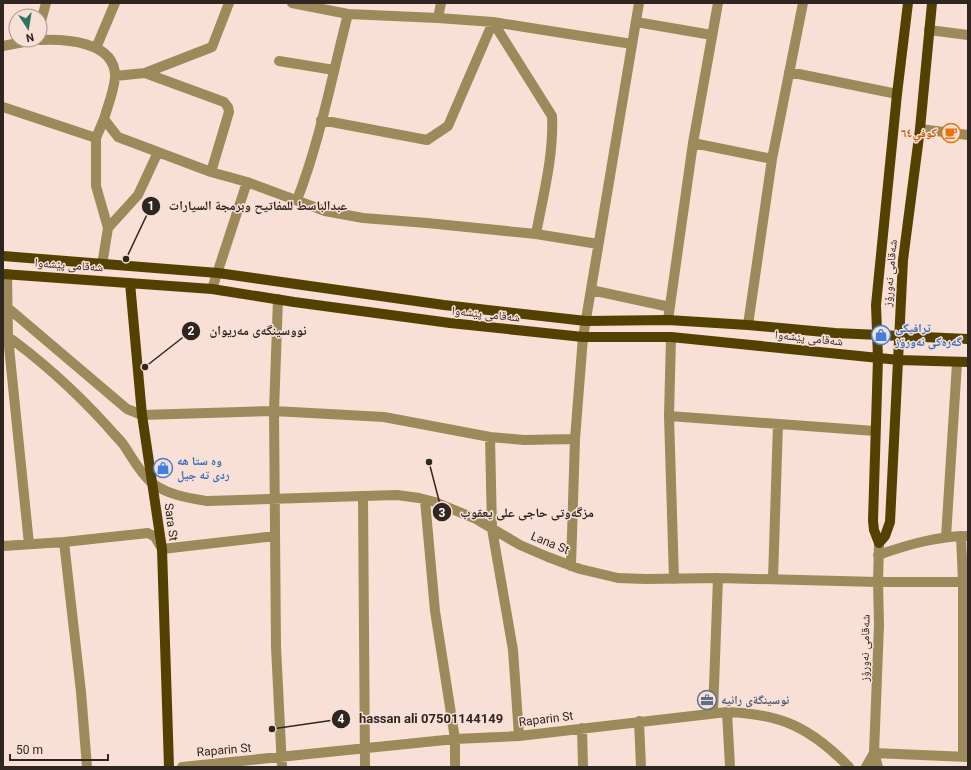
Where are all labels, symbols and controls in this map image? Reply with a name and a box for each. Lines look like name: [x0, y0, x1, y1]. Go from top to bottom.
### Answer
north arrow: [8, 8, 48, 48]
text: N: [25, 30, 35, 45]
cafe icon: كوفي٦٤: [940, 122, 962, 144]
place label: كوفي٦٤: [901, 126, 938, 143]
callout: عبدالباسط للمفاتيح وبرمجة السيارات: [141, 193, 355, 218]
text: عبدالباسط للمفاتيح وبرمجة السيارات: [169, 198, 348, 214]
text: 1: [148, 199, 154, 213]
street label: شەقامی نەورۆز: [880, 239, 900, 308]
street label: شەقامی پێشەوا: [34, 256, 104, 275]
street label: شەقامی پێشەوا: [451, 303, 521, 325]
callout: نووسینگەی مەریوان: [181, 318, 314, 343]
place label: ترافیکی گەرەکی نەورۆز: [894, 321, 963, 350]
text: نووسینگەی مەریوان: [209, 323, 307, 338]
text: 2: [188, 324, 195, 338]
shop icon: ترافیکی گەرەکی نەورۆز: [870, 324, 892, 346]
street label: شەقامی پێشەوا: [774, 327, 844, 349]
place label: وه ستا هه ردى ته جيل: [177, 454, 230, 483]
shop icon: وه ستا هه ردى ته جيل: [152, 457, 174, 479]
callout: مزگەوتی حاجی علی یعقوب: [432, 500, 602, 525]
street label: Sara St: [161, 502, 181, 542]
text: مزگەوتی حاجی علی یعقوب: [460, 505, 594, 521]
text: 3: [439, 506, 446, 520]
street label: Lana St: [529, 529, 571, 557]
street label: شەقامی نەورۆز: [857, 614, 873, 683]
office icon: نوسينگةى رانيه: [696, 689, 718, 711]
place label: نوسينگةى رانيه: [721, 693, 789, 708]
callout: hassan ali 07501144149: [331, 706, 511, 731]
street label: Raparin St: [518, 709, 574, 729]
text: hassan ali 07501144149: [359, 711, 503, 726]
text: 4: [338, 712, 345, 726]
scale bar: [10, 736, 108, 762]
street label: Raparin St: [196, 741, 252, 759]
text: 50 m: [16, 743, 43, 757]

